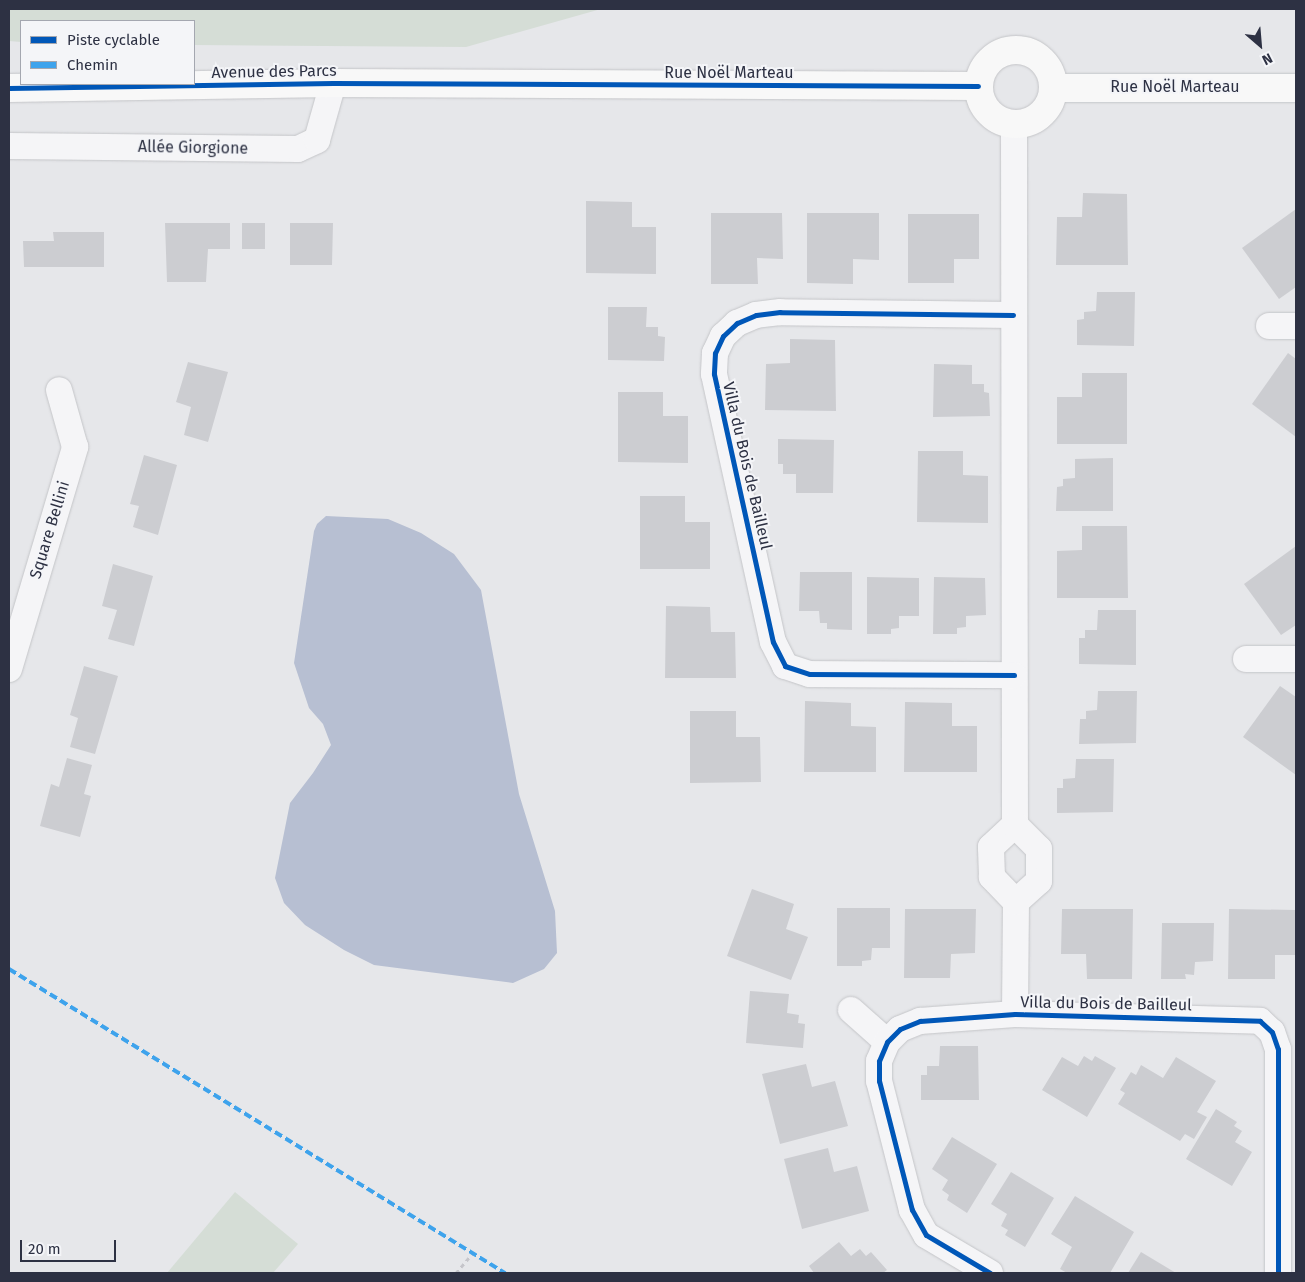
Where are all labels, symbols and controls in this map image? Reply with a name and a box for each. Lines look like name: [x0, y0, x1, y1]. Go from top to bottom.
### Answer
legend: [20, 20, 195, 85]
north arrow: [1235, 20, 1285, 70]
text: Piste cyclable: [67, 31, 160, 49]
text: N: [1259, 49, 1275, 68]
text: Chemin: [67, 56, 118, 74]
street label: Avenue des Parcs: [211, 61, 337, 83]
street label: Rue Noël Marteau: [664, 63, 794, 83]
street label: Rue Noël Marteau: [1110, 77, 1240, 97]
street label: Allée Giorgione: [138, 137, 248, 159]
street label: Villa du Bois de Bailleul: [718, 380, 776, 552]
street label: Square Bellini: [26, 479, 74, 581]
street label: Villa du Bois de Bailleul: [1020, 993, 1192, 1015]
scale bar: [22, 1230, 119, 1262]
text: 20 m: [28, 1240, 61, 1258]

